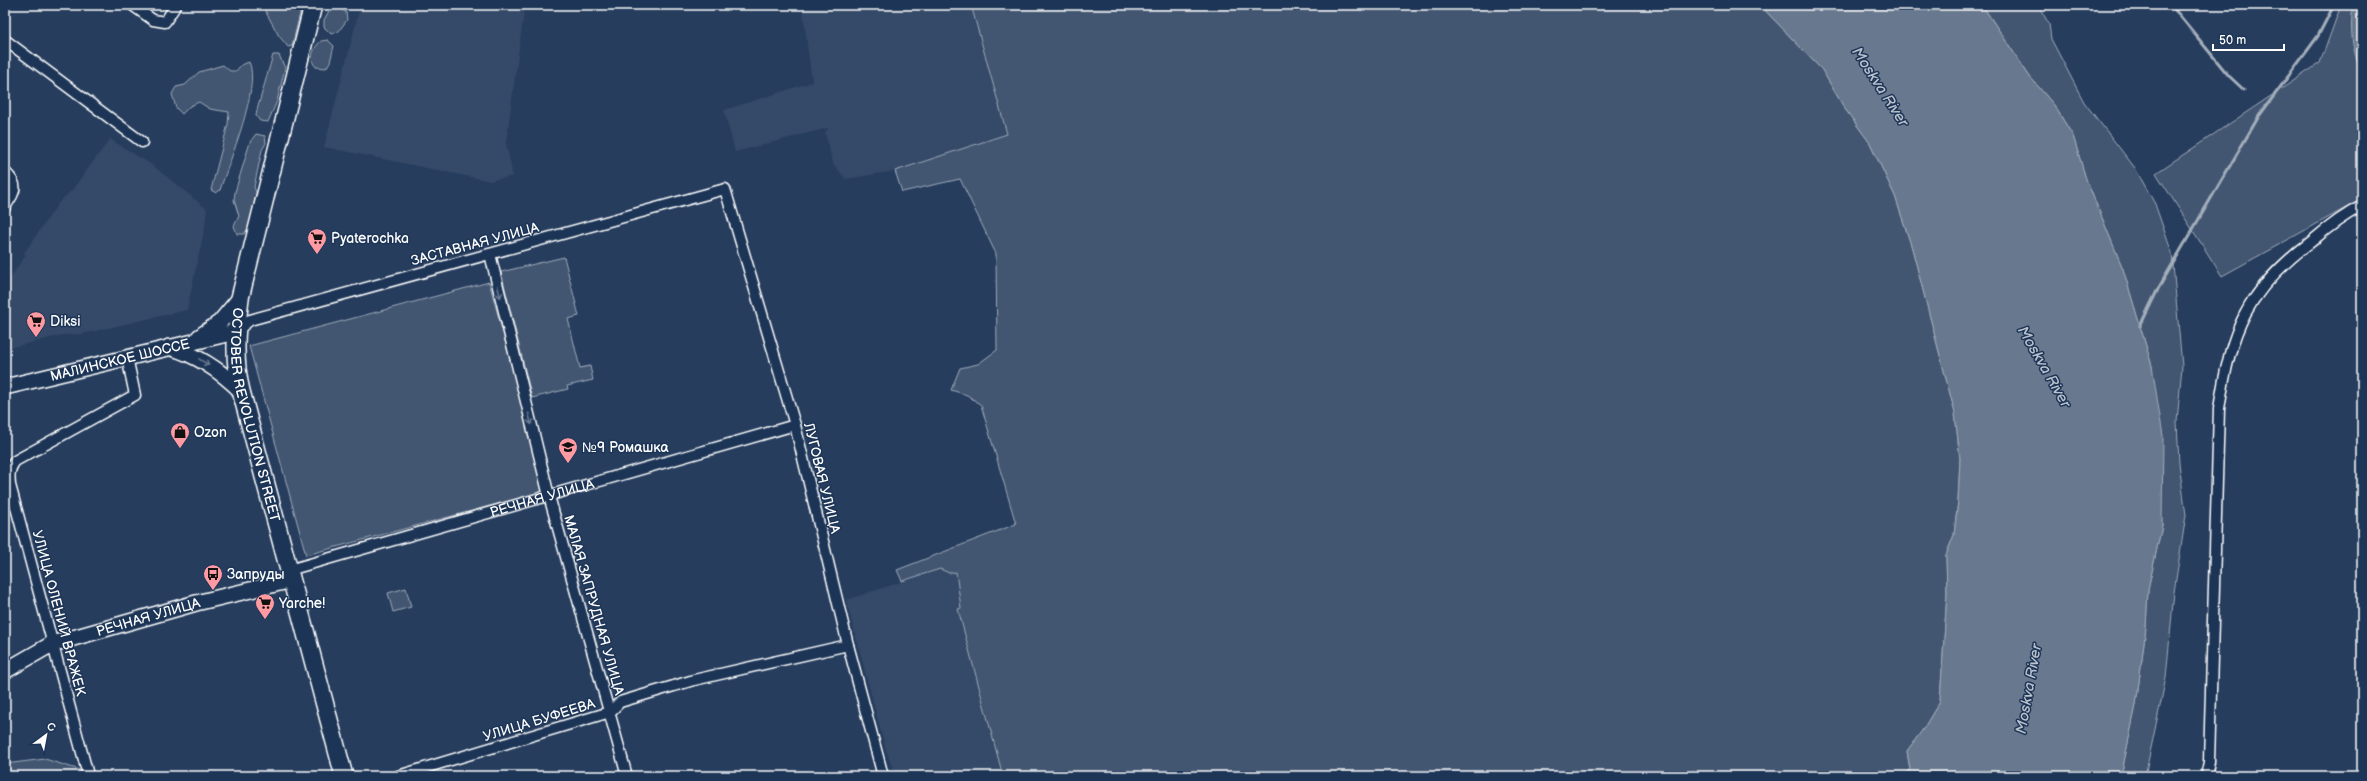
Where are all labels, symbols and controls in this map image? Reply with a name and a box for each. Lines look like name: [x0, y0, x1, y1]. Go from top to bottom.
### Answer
scale bar: [2213, 26, 2284, 52]
text: 50 m: [2219, 33, 2246, 48]
water label: Moskva River: [1847, 44, 1914, 132]
street label: ЗАСТАВНАЯ УЛИЦА: [409, 219, 541, 269]
supermarket icon: Pyaterochka: [306, 227, 328, 255]
place label: Pyaterochka: [331, 230, 409, 247]
one-way arrow: [496, 286, 504, 299]
street label: OCTOBER REVOLUTION STREET: [227, 307, 284, 524]
supermarket icon: Diksi: [25, 310, 47, 338]
place label: Diksi: [50, 313, 81, 330]
water label: Moskva River: [2013, 323, 2076, 412]
street label: МАЛИНСКОЕ ШОССЕ: [48, 335, 191, 384]
one-way arrow: [198, 358, 210, 366]
one-way arrow: [527, 412, 534, 425]
street label: ЛУГОВАЯ УЛИЦА: [800, 420, 844, 536]
shop icon: Ozon: [169, 421, 191, 449]
place label: Ozon: [194, 424, 227, 441]
school or university icon: №9 Ромашка: [557, 436, 579, 464]
place label: №9 Ромашка: [582, 439, 670, 456]
street label: РЕЧНАЯ УЛИЦА: [488, 474, 596, 521]
street label: МАЛАЯ ЗАПРУДНАЯ УЛИЦА: [560, 513, 628, 697]
street label: УЛИЦА ОЛЕНИЙ ВРАЖЕК: [29, 528, 90, 699]
bus stop icon: Запруды: [202, 563, 224, 591]
place label: Запруды: [227, 566, 285, 583]
supermarket icon: Yarche!: [254, 592, 276, 620]
street label: РЕЧНАЯ УЛИЦА: [94, 594, 202, 640]
place label: Yarche!: [278, 595, 325, 612]
water label: Moskva River: [2012, 641, 2047, 735]
street label: УЛИЦА БУФЕЕВА: [481, 695, 598, 745]
north arrow: [26, 715, 66, 755]
text: С: [44, 719, 58, 735]

